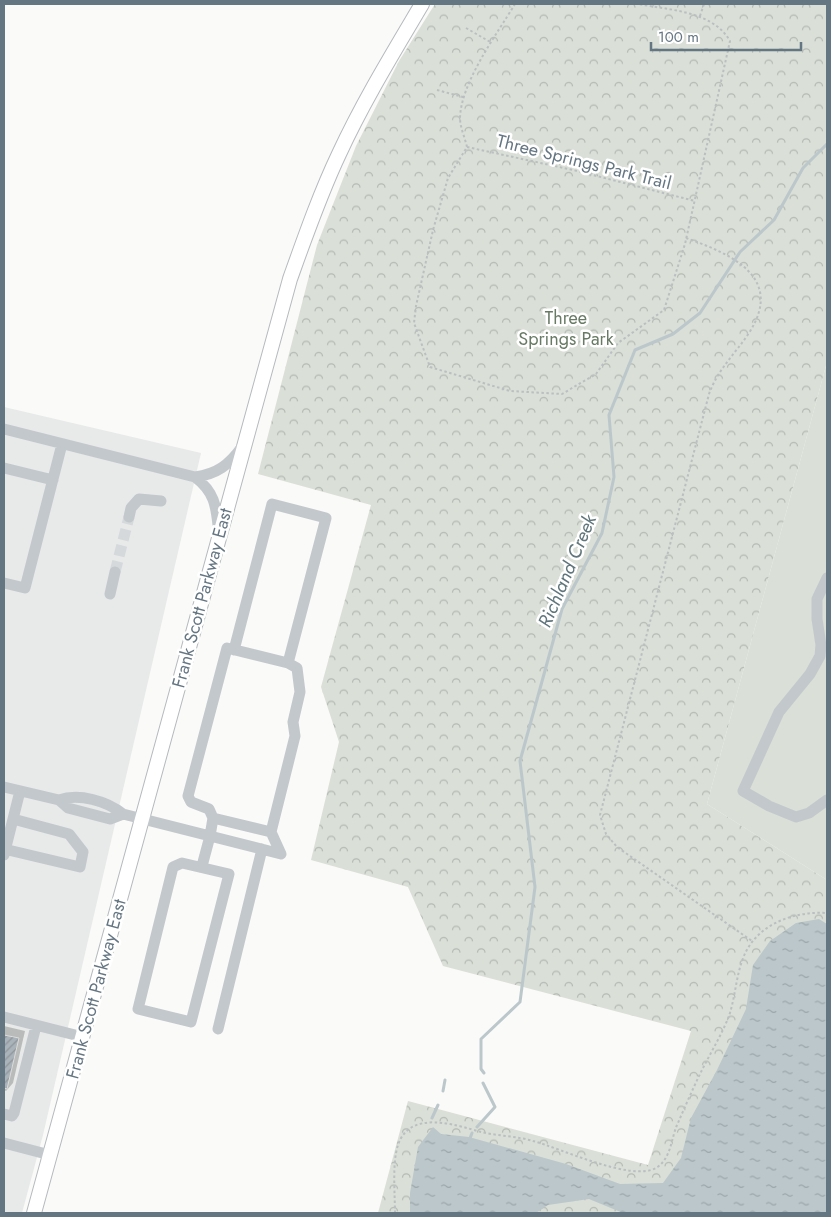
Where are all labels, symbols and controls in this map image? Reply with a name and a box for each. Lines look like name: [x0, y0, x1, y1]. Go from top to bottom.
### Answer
scale bar: [651, 20, 801, 52]
text: 100 m: [658, 26, 699, 48]
street label: Three Springs Park Trail: [494, 128, 674, 196]
park label: Three Springs Park: [518, 305, 614, 352]
street label: Frank Scott Parkway East: [165, 505, 239, 691]
water label: Richland Creek: [531, 510, 603, 632]
street label: Frank Scott Parkway East: [59, 896, 133, 1082]

